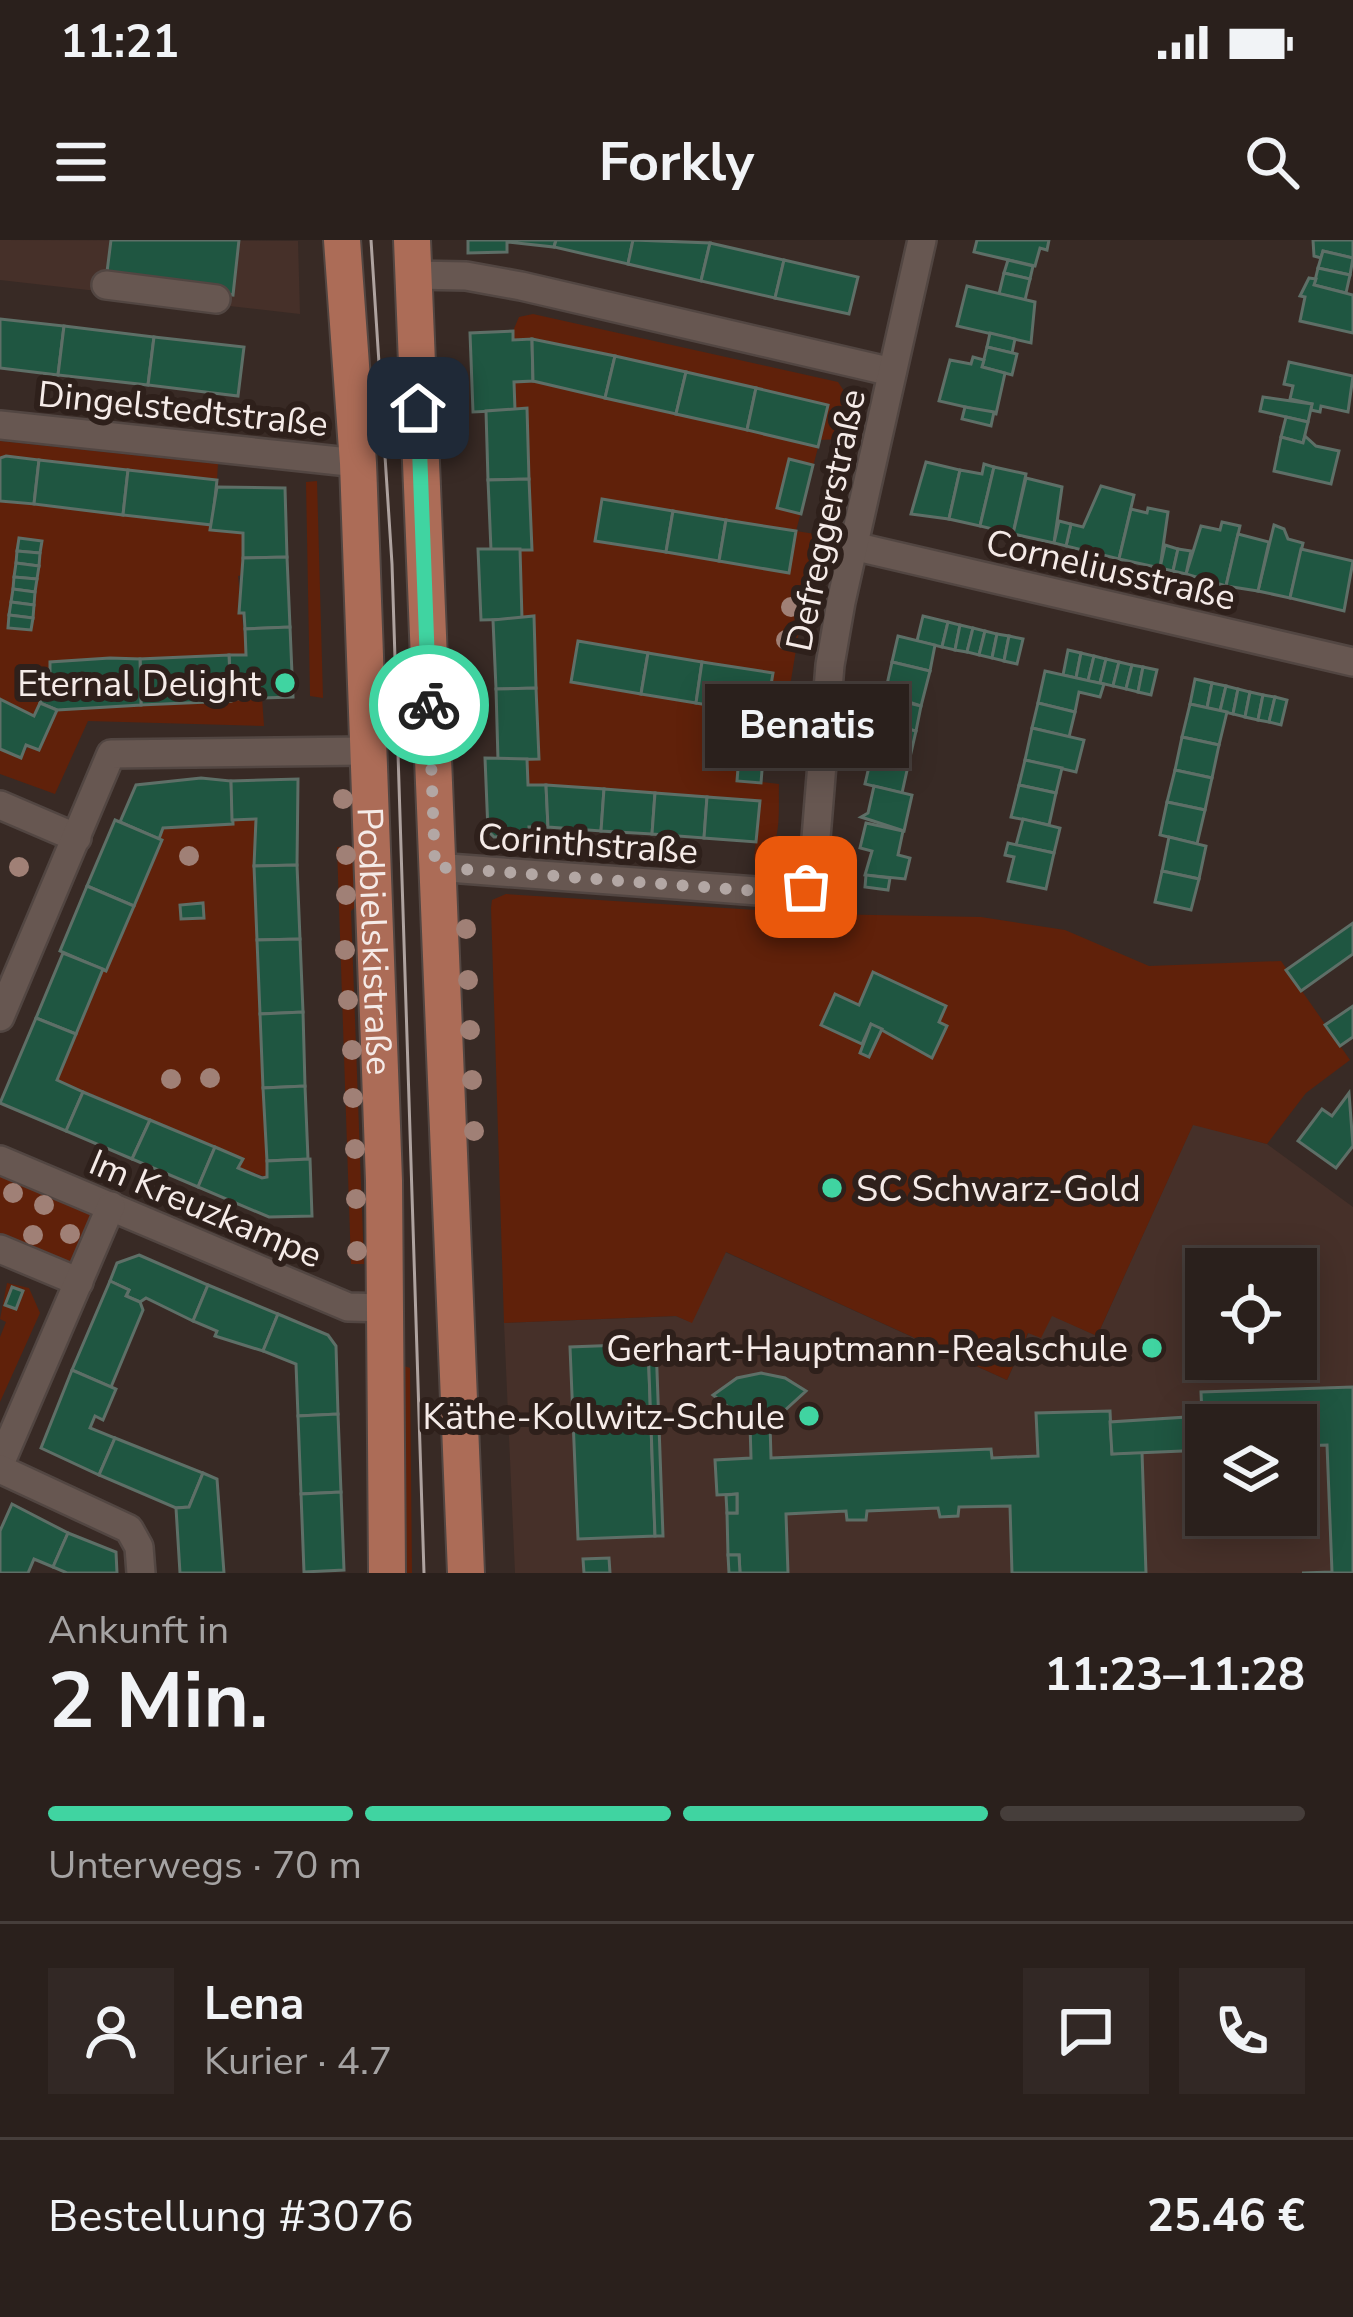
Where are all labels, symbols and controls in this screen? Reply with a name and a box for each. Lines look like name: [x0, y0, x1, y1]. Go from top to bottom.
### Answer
text: 11:21: [60, 12, 179, 73]
text: Forkly: [599, 125, 754, 199]
icon: menu: [48, 129, 114, 195]
icon: search: [1239, 129, 1305, 195]
pin: [367, 357, 469, 459]
street label: Dingelstedtstraße: [35, 370, 330, 449]
icon: home: [385, 375, 451, 441]
street label: Defreggerstraße: [775, 385, 878, 656]
street label: Corneliusstraße: [981, 518, 1240, 623]
courier: [369, 645, 489, 765]
place label: Eternal Delight: [17, 660, 261, 709]
marker: Eternal Delight: [272, 670, 298, 696]
icon: bike: [396, 672, 462, 738]
callout: Benatis: [704, 683, 908, 767]
text: Benatis: [739, 699, 875, 752]
street label: Podbielskistraße: [344, 806, 403, 1076]
street label: Corinthstraße: [476, 812, 700, 877]
pin: [755, 836, 857, 938]
icon: bag: [773, 854, 839, 920]
street label: Im Kreuzkampe: [82, 1138, 329, 1280]
place label: SC Schwarz-Gold: [856, 1165, 1141, 1214]
marker: SC Schwarz-Gold: [819, 1175, 845, 1201]
map controls: [1185, 1248, 1317, 1536]
button: locate: [1185, 1248, 1317, 1380]
place label: Gerhart-Hauptmann-Realschule: [606, 1325, 1128, 1374]
marker: Gerhart-Hauptmann-Realschule: [1139, 1335, 1165, 1361]
place label: Käthe-Kollwitz-Schule: [422, 1393, 785, 1442]
marker: Käthe-Kollwitz-Schule: [796, 1403, 822, 1429]
button: layers: [1185, 1404, 1317, 1536]
text: Ankunft in: [48, 1604, 229, 1657]
text: 11:23–11:28: [1044, 1645, 1305, 1706]
text: 2 Min.: [48, 1648, 268, 1755]
text: Unterwegs · 70 m: [48, 1839, 362, 1892]
button: person: [48, 1968, 174, 2094]
button: chat: [1023, 1968, 1149, 2094]
button: phone: [1179, 1968, 1305, 2094]
text: Lena: [204, 1974, 304, 2035]
text: Kurier · 4.7: [204, 2035, 392, 2088]
text: Bestellung #3076: [48, 2186, 414, 2247]
text: 25.46 €: [1147, 2186, 1305, 2247]

